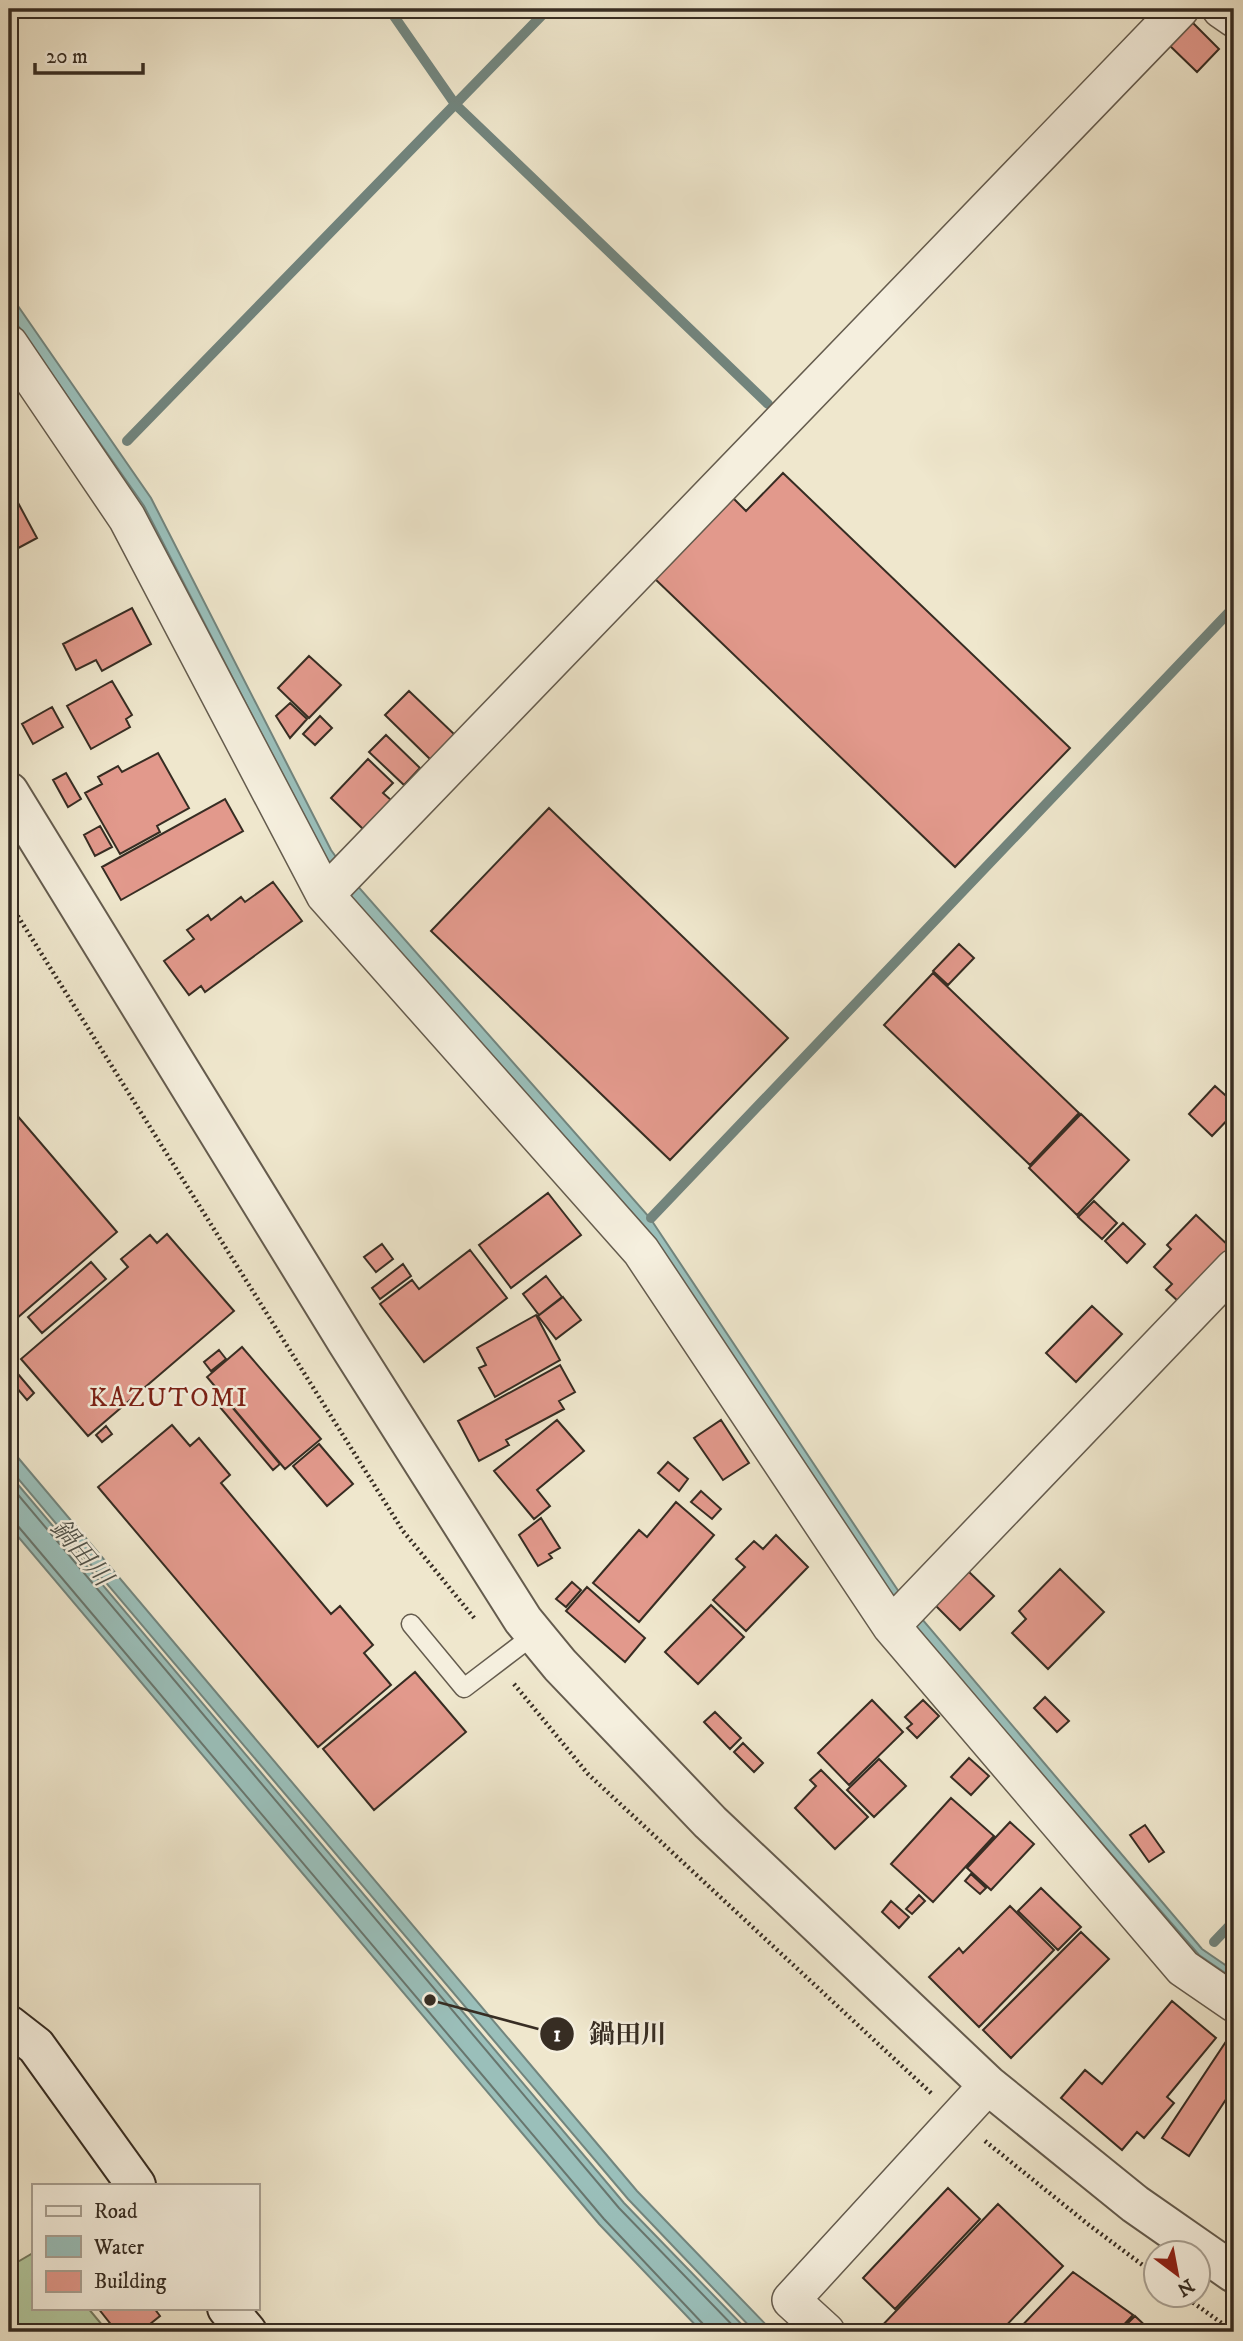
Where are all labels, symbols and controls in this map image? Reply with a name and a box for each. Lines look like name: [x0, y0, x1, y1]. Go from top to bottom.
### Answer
scale bar: [35, 32, 144, 76]
text: 20 m: [46, 44, 88, 70]
district label: KAZUTOMI: [89, 1382, 249, 1415]
water label: 鍋田川: [43, 1512, 120, 1596]
callout: 鍋田川: [540, 2010, 681, 2057]
text: 鍋田川: [589, 2019, 667, 2052]
text: 1: [553, 2022, 561, 2048]
legend: [32, 2184, 259, 2310]
text: Road: [94, 2199, 138, 2225]
text: Water: [93, 2235, 144, 2261]
north arrow: [1142, 2240, 1212, 2310]
text: Building: [94, 2269, 167, 2295]
text: N: [1172, 2273, 1198, 2301]

